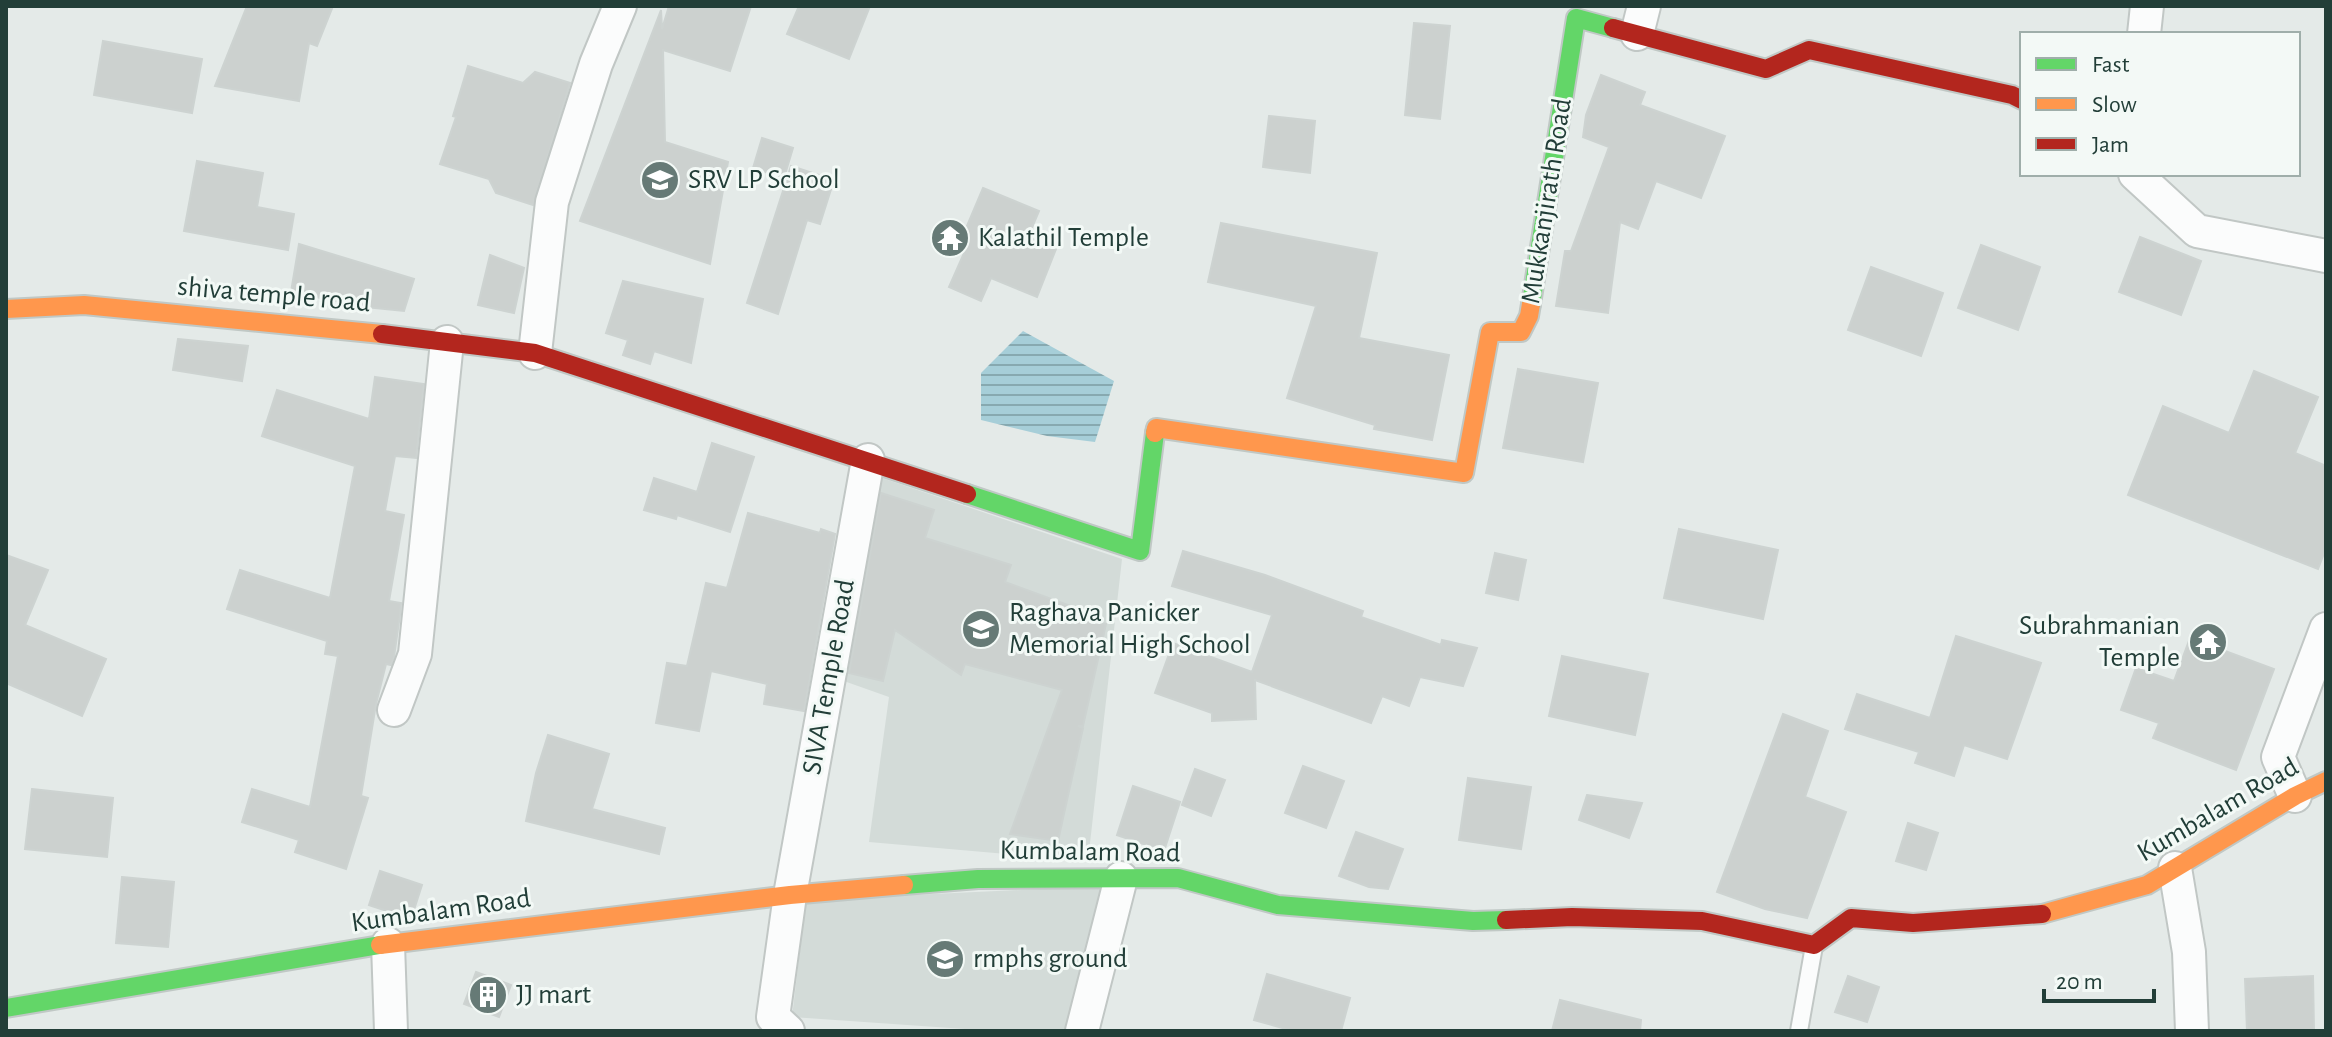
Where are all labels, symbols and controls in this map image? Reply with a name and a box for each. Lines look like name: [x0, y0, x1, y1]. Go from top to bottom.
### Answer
legend: [2020, 32, 2300, 176]
text: Fast: [2092, 53, 2130, 77]
text: Slow: [2092, 93, 2137, 117]
street label: Mukkanjirath Road: [1517, 96, 1577, 306]
text: Jam: [2092, 133, 2129, 157]
school or university icon: SRV LP School: [639, 159, 681, 201]
place label: SRV LP School: [688, 166, 840, 194]
temple icon: Kalathil Temple: [929, 217, 971, 259]
place label: Kalathil Temple: [978, 224, 1149, 252]
street label: shiva temple road: [176, 273, 372, 317]
street label: SIVA Temple Road: [798, 577, 860, 777]
place label: Raghava Panicker Memorial High School: [1009, 599, 1251, 659]
school or university icon: Raghava Panicker Memorial High School: [960, 608, 1002, 650]
place label: Subrahmanian Temple: [2019, 612, 2180, 672]
temple icon: Subrahmanian Temple: [2187, 621, 2229, 663]
street label: Kumbalam Road: [2133, 753, 2303, 867]
street label: Kumbalam Road: [999, 836, 1181, 868]
street label: Kumbalam Road: [349, 885, 533, 937]
school or university icon: rmphs ground: [924, 938, 966, 980]
place label: rmphs ground: [973, 945, 1128, 973]
scale bar: [2044, 953, 2154, 1003]
text: 20 m: [2056, 970, 2103, 994]
building icon: JJ mart: [467, 974, 509, 1016]
place label: JJ mart: [516, 981, 591, 1009]

